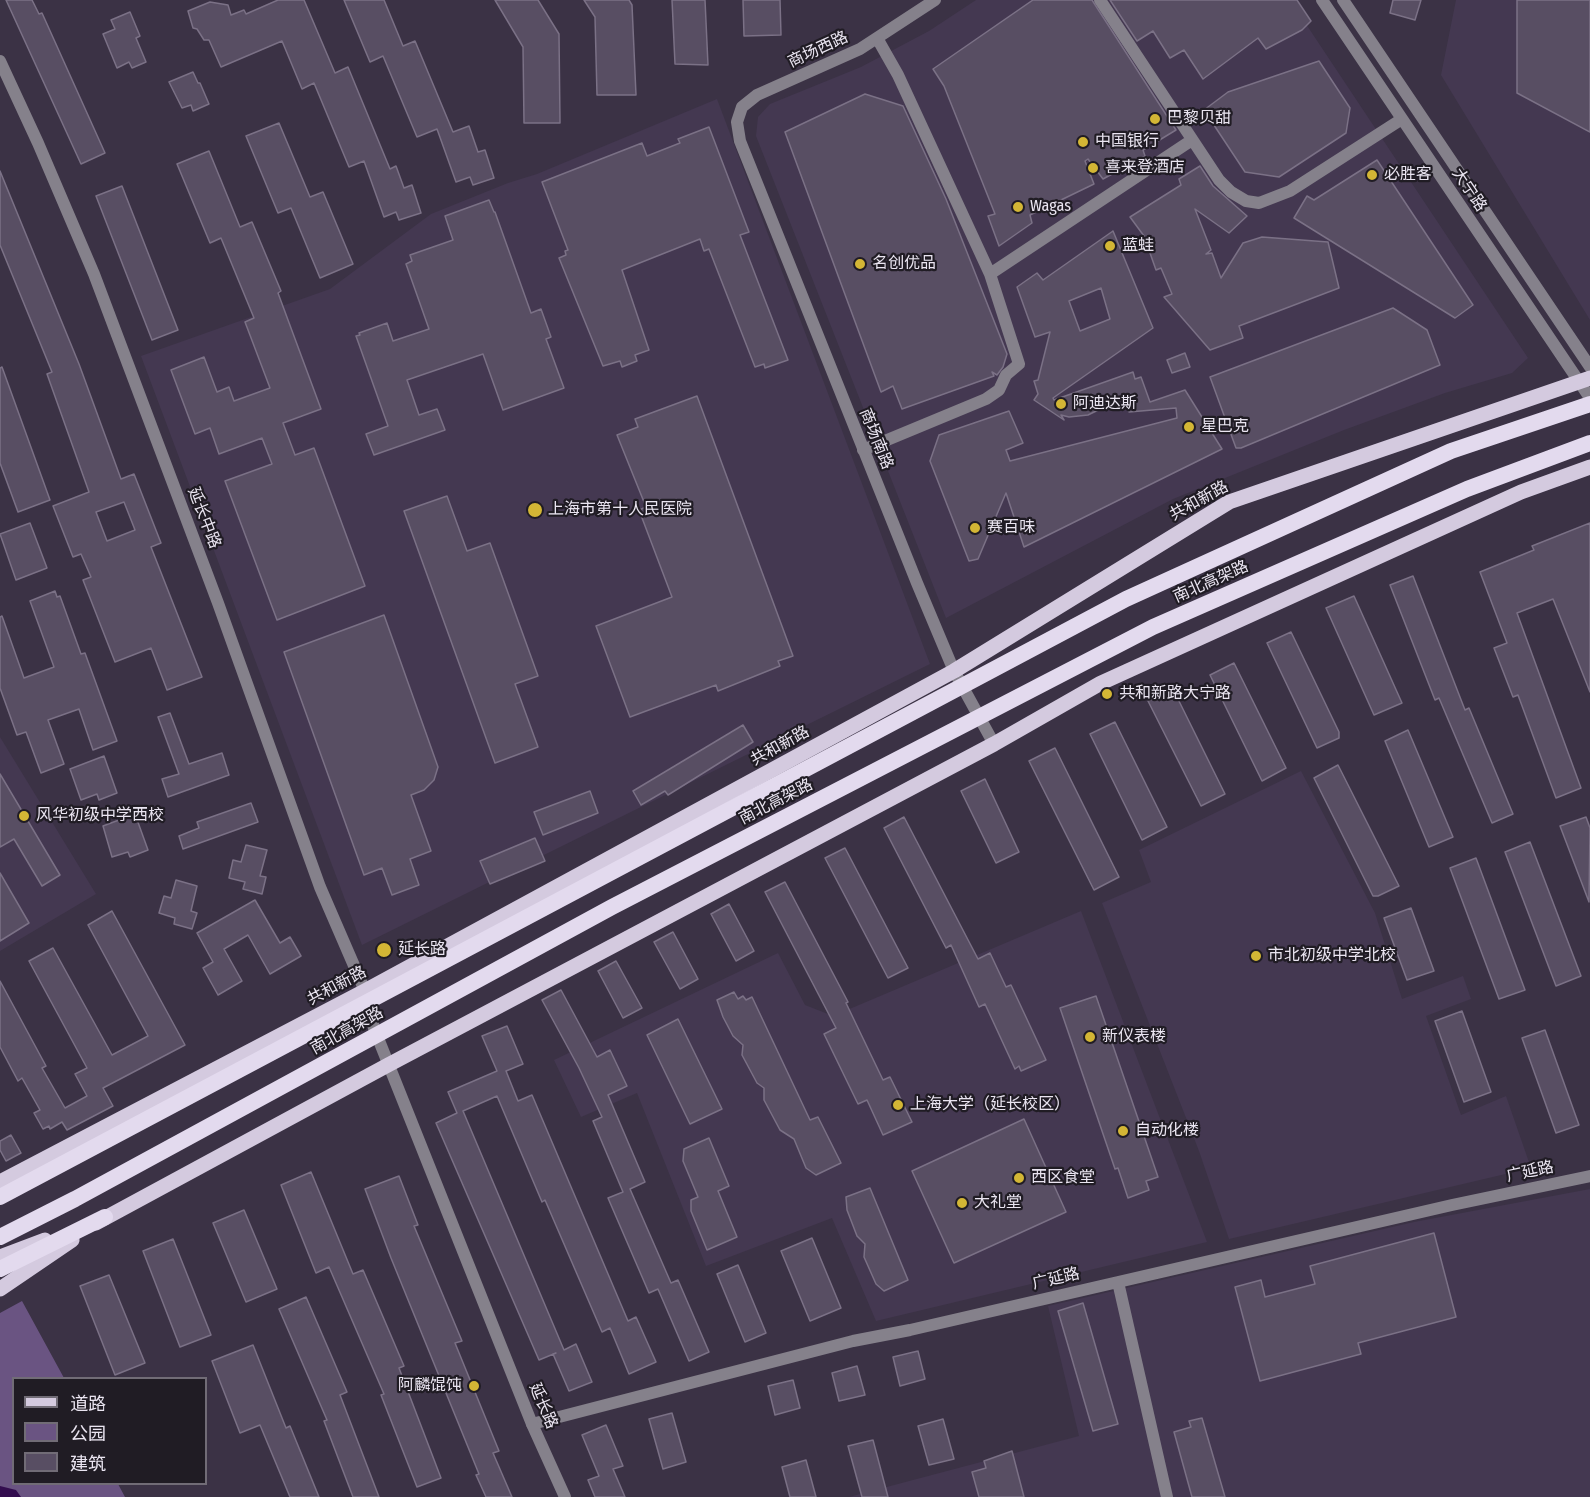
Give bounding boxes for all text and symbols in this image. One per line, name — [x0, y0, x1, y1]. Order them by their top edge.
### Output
street label: 商场西路 — [785, 28, 851, 72]
place label: 巴黎贝甜 — [1167, 109, 1231, 129]
marker: 巴黎贝甜 — [1148, 112, 1162, 126]
place label: 中国银行 — [1095, 132, 1159, 152]
marker: 中国银行 — [1076, 135, 1090, 149]
place label: 喜来登酒店 — [1105, 158, 1185, 178]
marker: 喜来登酒店 — [1086, 161, 1100, 175]
place label: 必胜客 — [1384, 165, 1432, 185]
street label: 大宁路 — [1448, 165, 1490, 215]
marker: 必胜客 — [1365, 168, 1379, 182]
place label: Wagas — [1030, 197, 1071, 217]
marker: Wagas — [1011, 200, 1025, 214]
place label: 蓝蛙 — [1122, 236, 1154, 256]
marker: 蓝蛙 — [1103, 239, 1117, 253]
place label: 名创优品 — [872, 254, 936, 274]
marker: 名创优品 — [853, 257, 867, 271]
place label: 阿迪达斯 — [1073, 394, 1137, 414]
marker: 阿迪达斯 — [1054, 397, 1068, 411]
street label: 商场南路 — [855, 406, 897, 472]
place label: 星巴克 — [1201, 417, 1249, 437]
marker: 星巴克 — [1182, 420, 1196, 434]
street label: 共和新路 — [1166, 477, 1232, 525]
street label: 延长中路 — [184, 485, 224, 551]
place label: 上海市第十人民医院 — [548, 500, 692, 520]
marker: 上海市第十人民医院 — [526, 501, 544, 519]
place label: 赛百味 — [987, 518, 1035, 538]
marker: 赛百味 — [968, 521, 982, 535]
street label: 南北高架路 — [1171, 557, 1251, 607]
place label: 共和新路大宁路 — [1119, 684, 1231, 704]
marker: 共和新路大宁路 — [1100, 687, 1114, 701]
street label: 共和新路 — [747, 722, 813, 770]
street label: 南北高架路 — [736, 775, 816, 829]
place label: 风华初级中学西校 — [36, 806, 164, 826]
marker: 风华初级中学西校 — [17, 809, 31, 823]
place label: 延长路 — [398, 940, 446, 960]
marker: 延长路 — [375, 941, 393, 959]
place label: 市北初级中学北校 — [1268, 946, 1396, 966]
marker: 市北初级中学北校 — [1249, 949, 1263, 963]
street label: 共和新路 — [304, 963, 370, 1009]
street label: 南北高架路 — [307, 1003, 387, 1059]
place label: 新仪表楼 — [1102, 1027, 1166, 1047]
marker: 新仪表楼 — [1083, 1030, 1097, 1044]
place label: 上海大学（延长校区） — [910, 1095, 1070, 1115]
marker: 上海大学（延长校区） — [891, 1098, 905, 1112]
place label: 自动化楼 — [1135, 1121, 1199, 1141]
marker: 自动化楼 — [1116, 1124, 1130, 1138]
street label: 广延路 — [1505, 1158, 1555, 1186]
place label: 西区食堂 — [1031, 1168, 1095, 1188]
marker: 西区食堂 — [1012, 1171, 1026, 1185]
place label: 大礼堂 — [974, 1193, 1022, 1213]
marker: 大礼堂 — [955, 1196, 969, 1210]
street label: 广延路 — [1030, 1264, 1082, 1294]
place label: 阿麟馄饨 — [398, 1376, 462, 1396]
legend — [12, 1377, 207, 1485]
marker: 阿麟馄饨 — [467, 1379, 481, 1393]
street label: 延长路 — [525, 1380, 561, 1432]
text: 道路 — [70, 1393, 106, 1415]
text: 公园 — [70, 1423, 106, 1445]
text: 建筑 — [70, 1453, 106, 1475]

